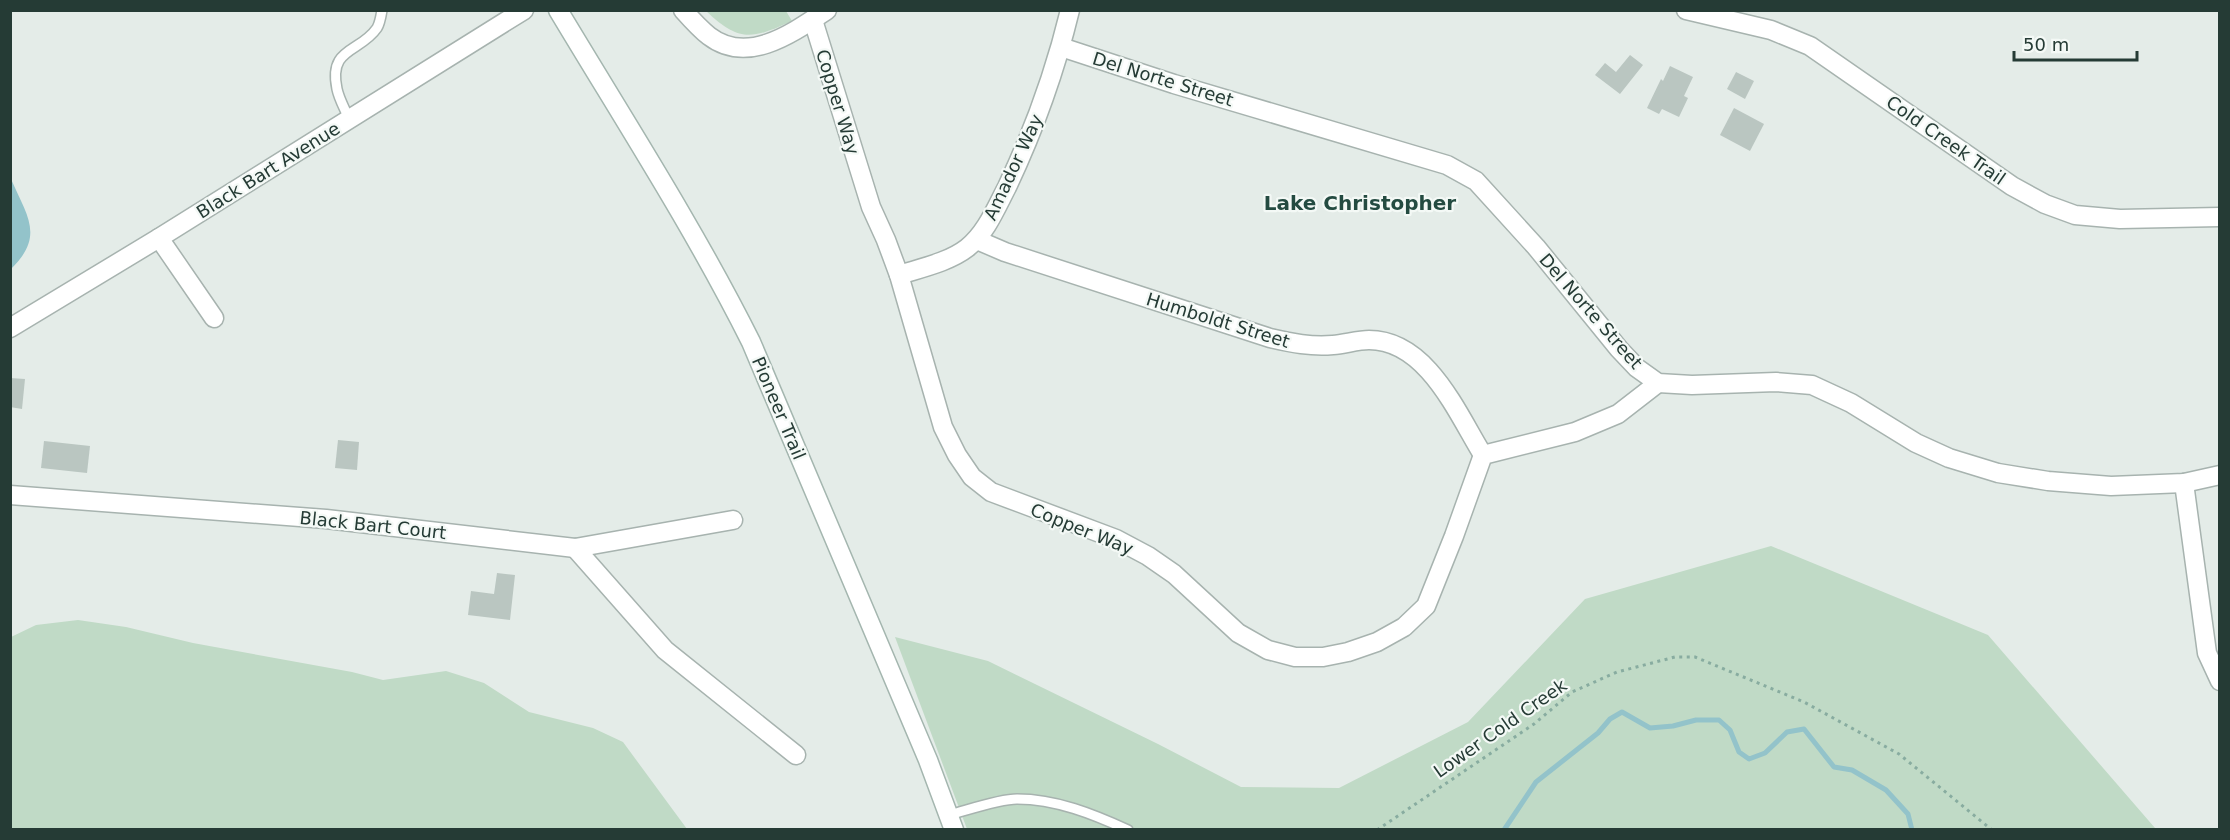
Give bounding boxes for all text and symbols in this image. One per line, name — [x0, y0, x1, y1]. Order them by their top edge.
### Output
scale bar — [2014, 24, 2137, 62]
text: 50 m — [2023, 34, 2069, 55]
street label: Copper Way — [812, 47, 864, 157]
street label: Del Norte Street — [1090, 48, 1236, 110]
street label: Cold Creek Trail — [1882, 91, 2010, 189]
street label: Amador Way — [979, 110, 1047, 223]
street label: Black Bart Avenue — [193, 117, 343, 223]
district label: Lake Christopher — [1264, 191, 1456, 215]
street label: Del Norte Street — [1535, 249, 1647, 373]
street label: Humboldt Street — [1144, 288, 1292, 352]
street label: Pioneer Trail — [748, 353, 810, 463]
street label: Copper Way — [1028, 499, 1137, 559]
street label: Black Bart Court — [299, 507, 447, 543]
street label: Lower Cold Creek — [1429, 674, 1571, 782]

